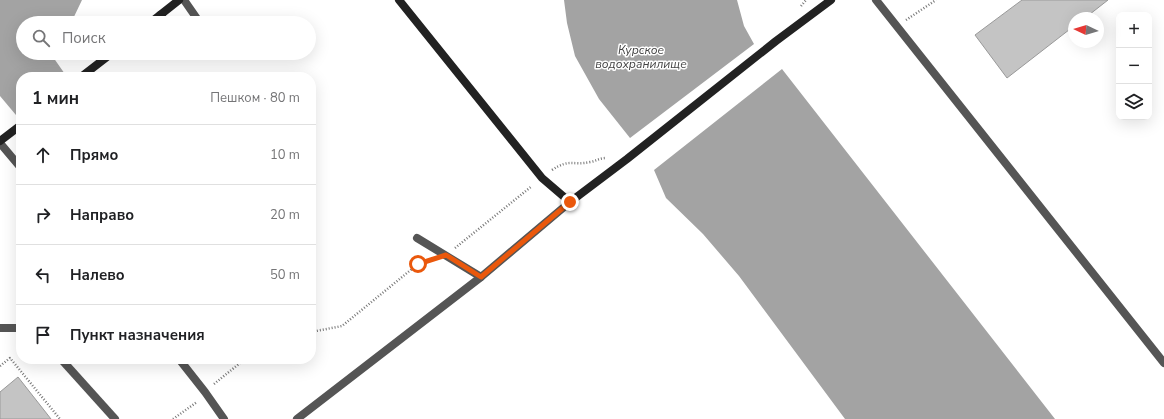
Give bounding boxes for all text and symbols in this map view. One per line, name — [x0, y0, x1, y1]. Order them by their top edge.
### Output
north arrow — [1068, 12, 1104, 48]
map controls — [1116, 12, 1152, 120]
button: + — [1116, 12, 1152, 48]
search box — [16, 16, 316, 60]
icon: search — [30, 27, 52, 49]
text: Поиск — [62, 28, 106, 48]
water label: Курское водохранилище — [595, 42, 687, 72]
button: − — [1116, 48, 1152, 84]
button: layers — [1116, 84, 1152, 120]
text: 1 мин — [32, 87, 79, 110]
text: Пешком · 80 m — [210, 89, 300, 107]
icon: ahead — [32, 144, 54, 166]
text: Прямо — [70, 145, 118, 165]
text: 10 m — [270, 146, 300, 164]
route end — [561, 193, 579, 211]
icon: right — [32, 204, 54, 226]
text: Направо — [70, 205, 134, 225]
text: 20 m — [270, 206, 300, 224]
route start — [409, 255, 427, 273]
icon: left — [32, 264, 54, 286]
text: Налево — [70, 265, 125, 285]
text: 50 m — [270, 266, 300, 284]
icon: arrive — [32, 324, 54, 346]
text: Пункт назначения — [70, 325, 205, 345]

